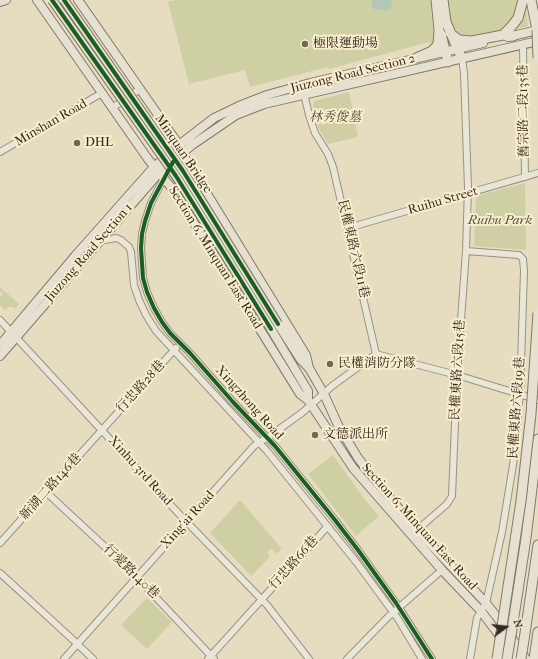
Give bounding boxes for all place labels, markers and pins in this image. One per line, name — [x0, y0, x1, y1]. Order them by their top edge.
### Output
place label: 極限運動場 — [313, 36, 378, 52]
marker: 極限運動場 — [300, 39, 310, 49]
place label: DHL — [85, 135, 113, 151]
marker: DHL — [72, 138, 82, 148]
place label: 民權消防分隊 — [338, 356, 416, 372]
marker: 民權消防分隊 — [325, 359, 335, 369]
place label: 文德派出所 — [323, 427, 388, 443]
marker: 文德派出所 — [310, 430, 320, 440]

